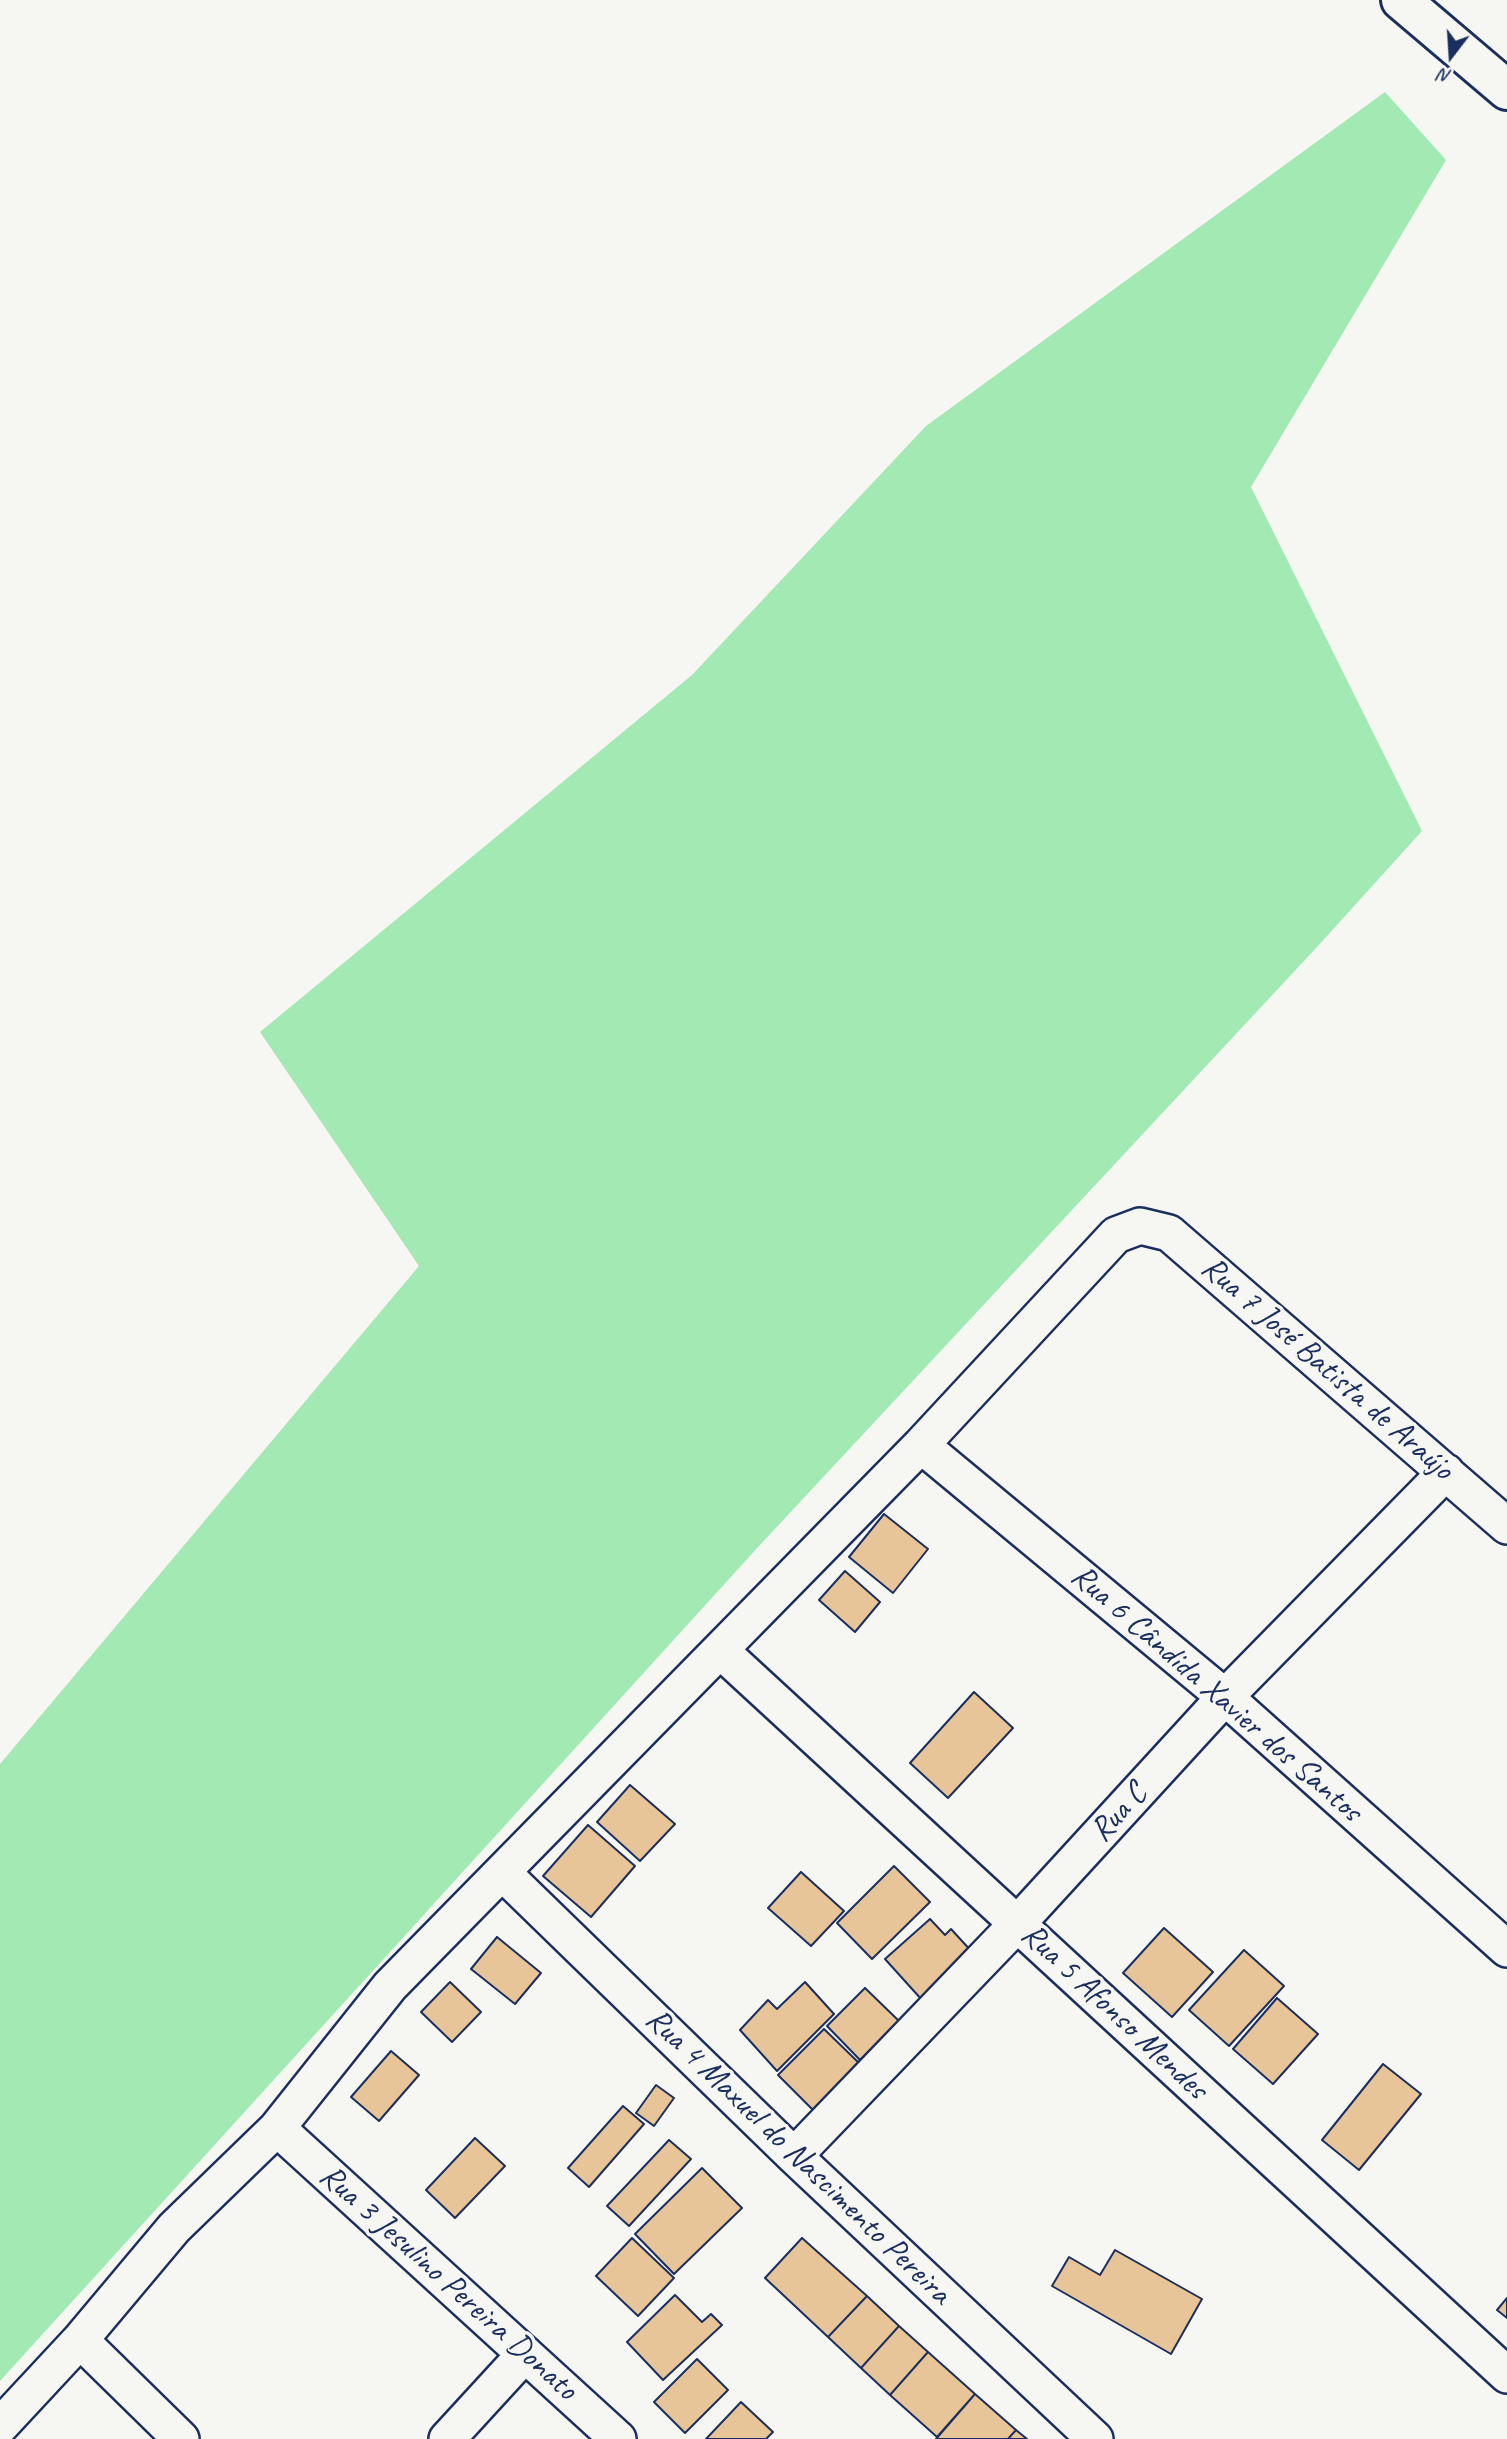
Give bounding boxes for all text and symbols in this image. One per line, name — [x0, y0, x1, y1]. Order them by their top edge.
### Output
north arrow — [1416, 21, 1486, 91]
text: N — [1436, 63, 1454, 89]
street label: Rua 7 José Batista de Araújo — [1193, 1249, 1461, 1489]
street label: Rua 6 Cândida Xavier dos Santos — [1062, 1557, 1370, 1831]
street label: Rua C — [1082, 1775, 1156, 1851]
street label: Rua 5 Afonso Mendes — [1012, 1915, 1216, 2109]
street label: Rua 4 Maxuel do Nascimento Pereira — [637, 2000, 959, 2314]
street label: Rua 3 Jesulino Pereira Donato — [311, 2157, 585, 2409]

